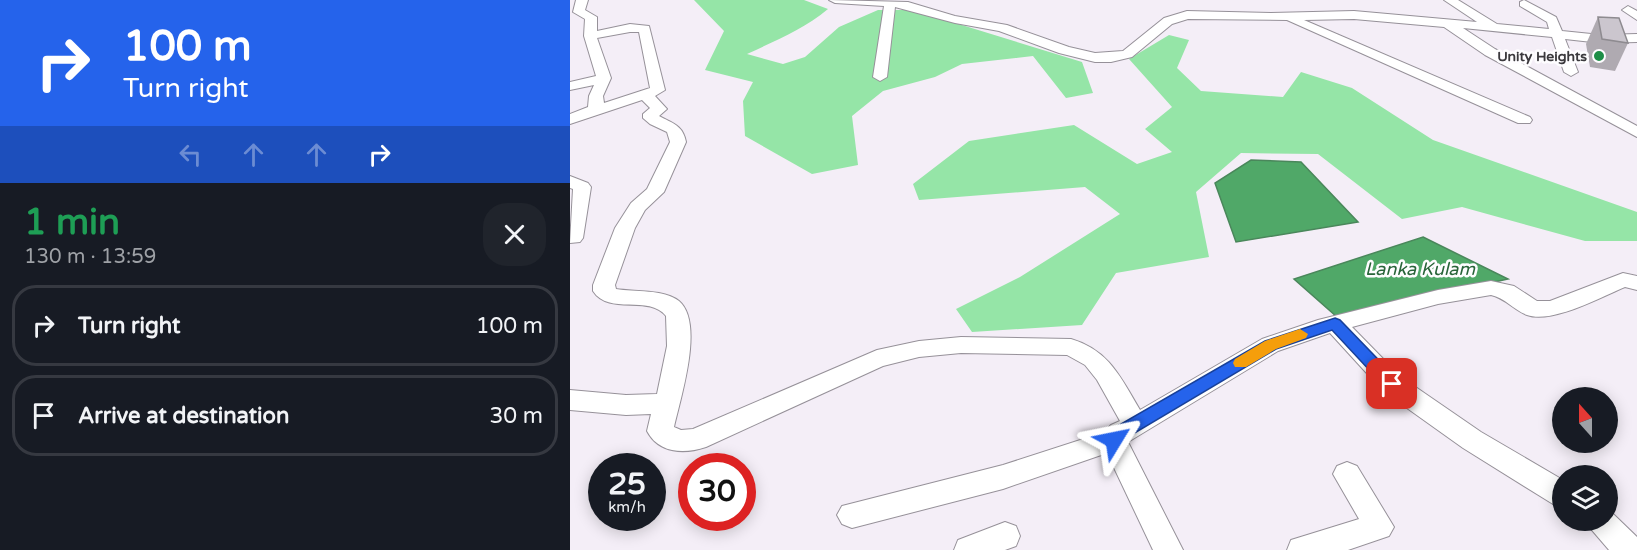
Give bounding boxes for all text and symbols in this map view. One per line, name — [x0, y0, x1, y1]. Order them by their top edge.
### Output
text: 100 m — [123, 21, 252, 72]
icon: right — [24, 24, 102, 102]
place label: Unity Heights — [1497, 48, 1587, 65]
marker: Unity Heights — [1592, 49, 1606, 63]
text: Turn right — [123, 72, 249, 105]
icon: left — [174, 138, 207, 171]
icon: ahead — [237, 138, 270, 171]
icon: ahead — [300, 138, 333, 171]
icon: right — [363, 138, 396, 171]
text: 1 min — [24, 201, 120, 244]
button: close — [483, 203, 546, 266]
text: 130 m · 13:59 — [24, 245, 156, 269]
water label: Lanka Kulam — [1365, 258, 1475, 280]
icon: right — [27, 309, 60, 342]
text: Turn right — [78, 313, 180, 339]
text: 100 m — [476, 313, 543, 339]
pin — [1366, 358, 1417, 409]
icon: arrive — [1375, 367, 1408, 400]
north arrow — [1552, 387, 1618, 453]
map controls — [1552, 387, 1618, 531]
icon: arrive — [27, 399, 60, 432]
text: Arrive at destination — [78, 403, 289, 429]
text: 30 m — [489, 403, 543, 429]
position arrow — [1082, 408, 1146, 472]
speed limit sign: 30 — [678, 453, 756, 531]
button: layers — [1552, 465, 1618, 531]
text: 25 — [608, 466, 646, 503]
text: km/h — [608, 498, 646, 516]

